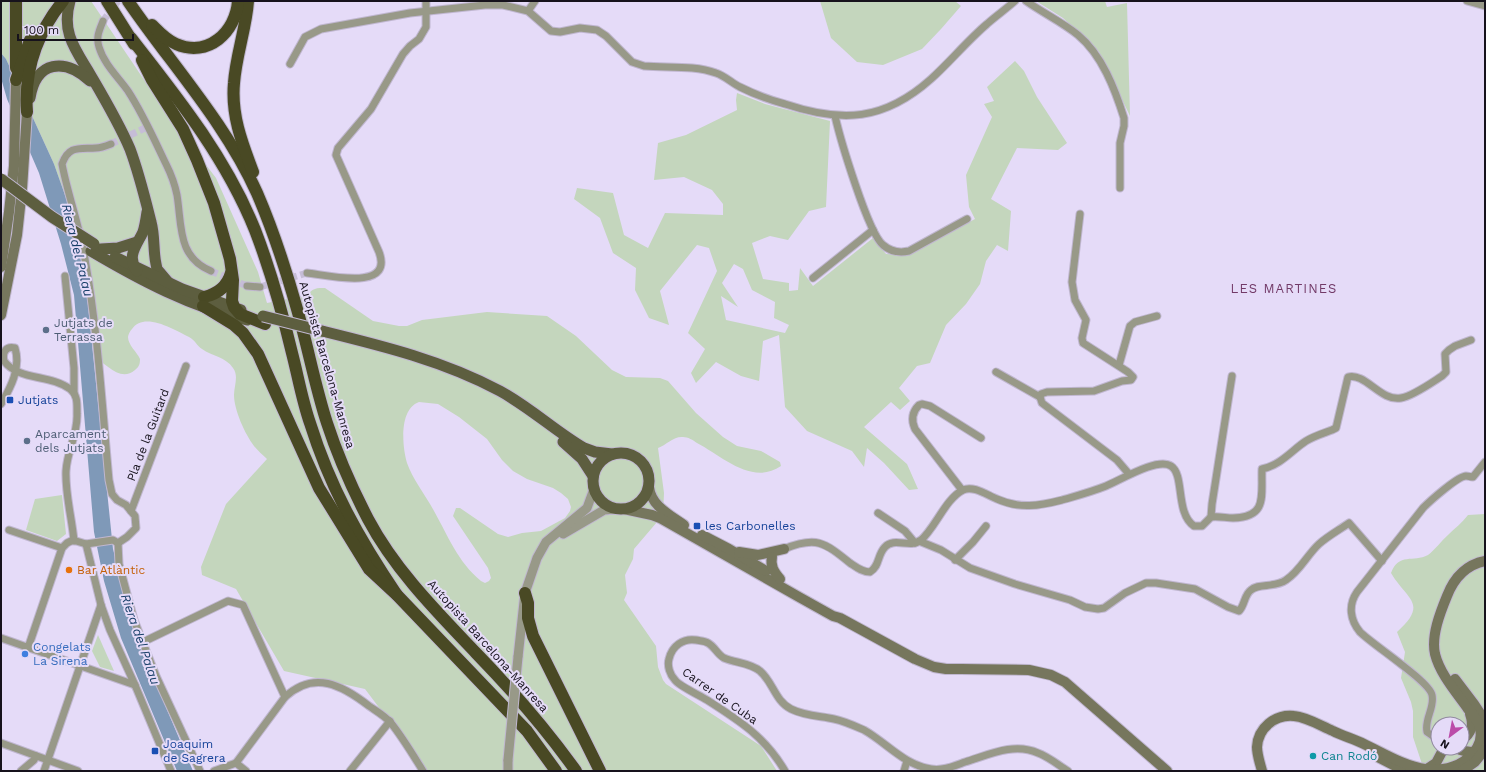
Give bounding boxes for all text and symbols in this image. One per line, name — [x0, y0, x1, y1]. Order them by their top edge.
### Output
scale bar — [18, 16, 133, 42]
text: 100 m — [24, 23, 59, 37]
water label: Riera del Palau — [59, 202, 96, 298]
street label: Autopista Barcelona-Manresa — [296, 280, 358, 450]
district label: LES MARTINES — [1231, 281, 1337, 296]
place label: Jutjats de Terrassa — [54, 316, 113, 344]
marker: Jutjats de Terrassa — [41, 325, 51, 335]
street label: Pla de la Guitard — [124, 387, 172, 483]
place label: Jutjats — [18, 393, 58, 407]
marker: Jutjats — [5, 395, 15, 405]
place label: Aparcament dels Jutjats — [35, 427, 106, 455]
marker: Aparcament dels Jutjats — [22, 436, 32, 446]
place label: les Carbonelles — [705, 519, 796, 533]
marker: les Carbonelles — [692, 521, 702, 531]
place label: Bar Atlàntic — [77, 563, 145, 577]
marker: Bar Atlàntic — [64, 565, 74, 575]
street label: Autopista Barcelona-Manresa — [425, 577, 551, 715]
water label: Riera del Palau — [118, 592, 163, 687]
place label: Congelats La Sirena — [33, 640, 91, 668]
marker: Congelats La Sirena — [20, 649, 30, 659]
street label: Carrer de Cuba — [680, 665, 761, 727]
north arrow — [1430, 716, 1470, 756]
text: N — [1438, 736, 1452, 752]
place label: Joaquim de Sagrera — [163, 737, 226, 765]
marker: Joaquim de Sagrera — [150, 746, 160, 756]
place label: Can Rodó — [1321, 749, 1377, 763]
marker: Can Rodó — [1308, 751, 1318, 761]

